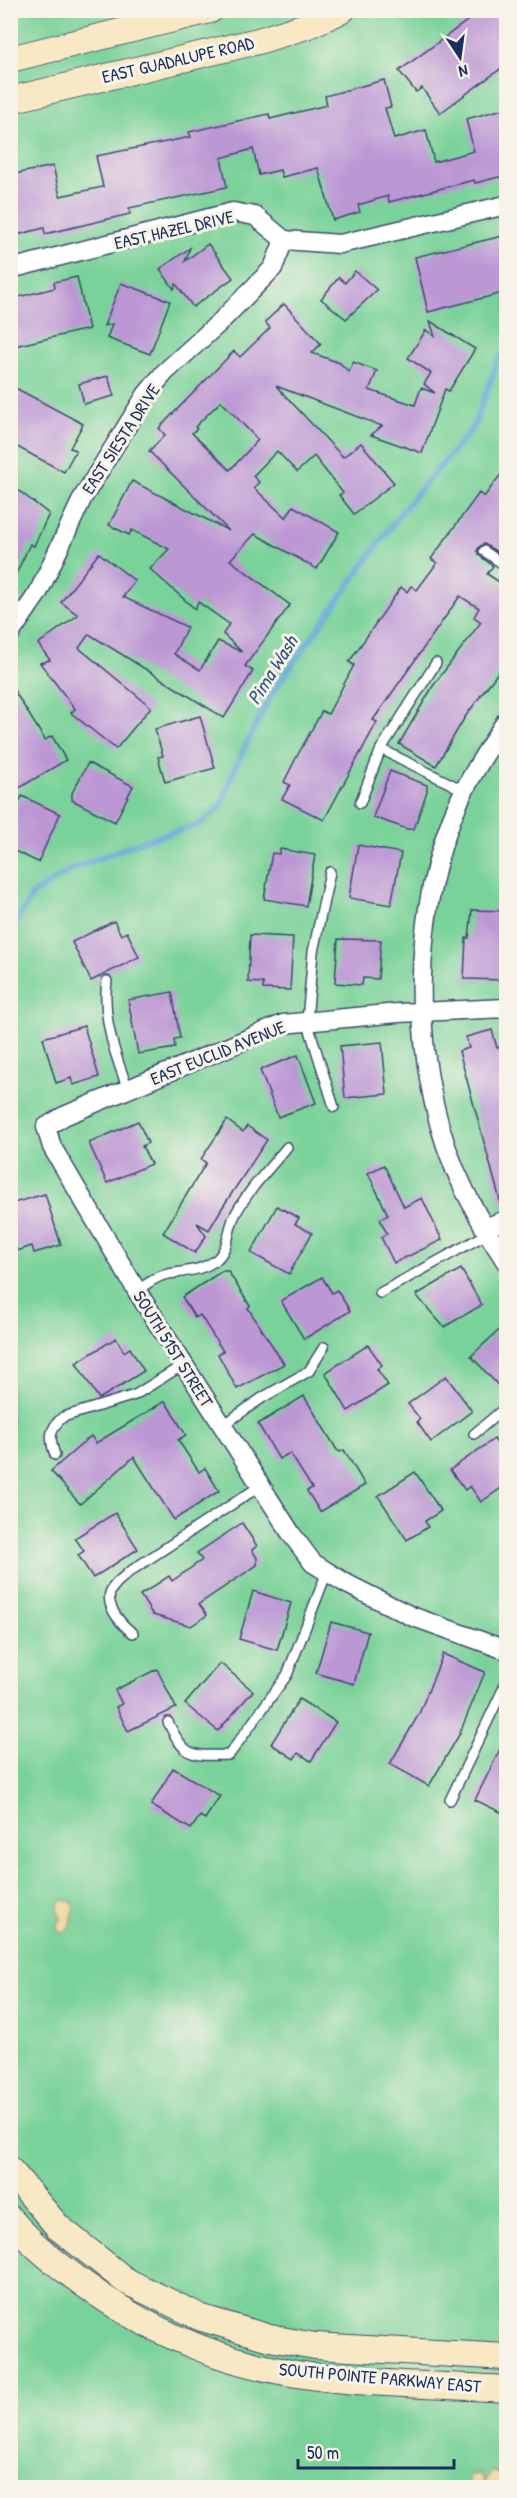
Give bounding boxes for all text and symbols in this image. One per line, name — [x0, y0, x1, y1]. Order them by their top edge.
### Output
north arrow — [430, 27, 490, 87]
street label: EAST GUADALUPE ROAD — [100, 30, 257, 89]
text: N — [456, 60, 470, 83]
street label: EAST HAZEL DRIVE — [112, 204, 236, 255]
street label: EAST SIESTA DRIVE — [76, 379, 166, 499]
water label: Pima Wash — [240, 629, 304, 709]
street label: EAST EUCLID AVENUE — [147, 1014, 289, 1091]
street label: SOUTH 51ST STREET — [127, 1286, 220, 1412]
street label: SOUTH POINTE PARKWAY EAST — [278, 2356, 483, 2399]
scale bar — [298, 2432, 454, 2470]
text: 50 m — [307, 2440, 339, 2465]

